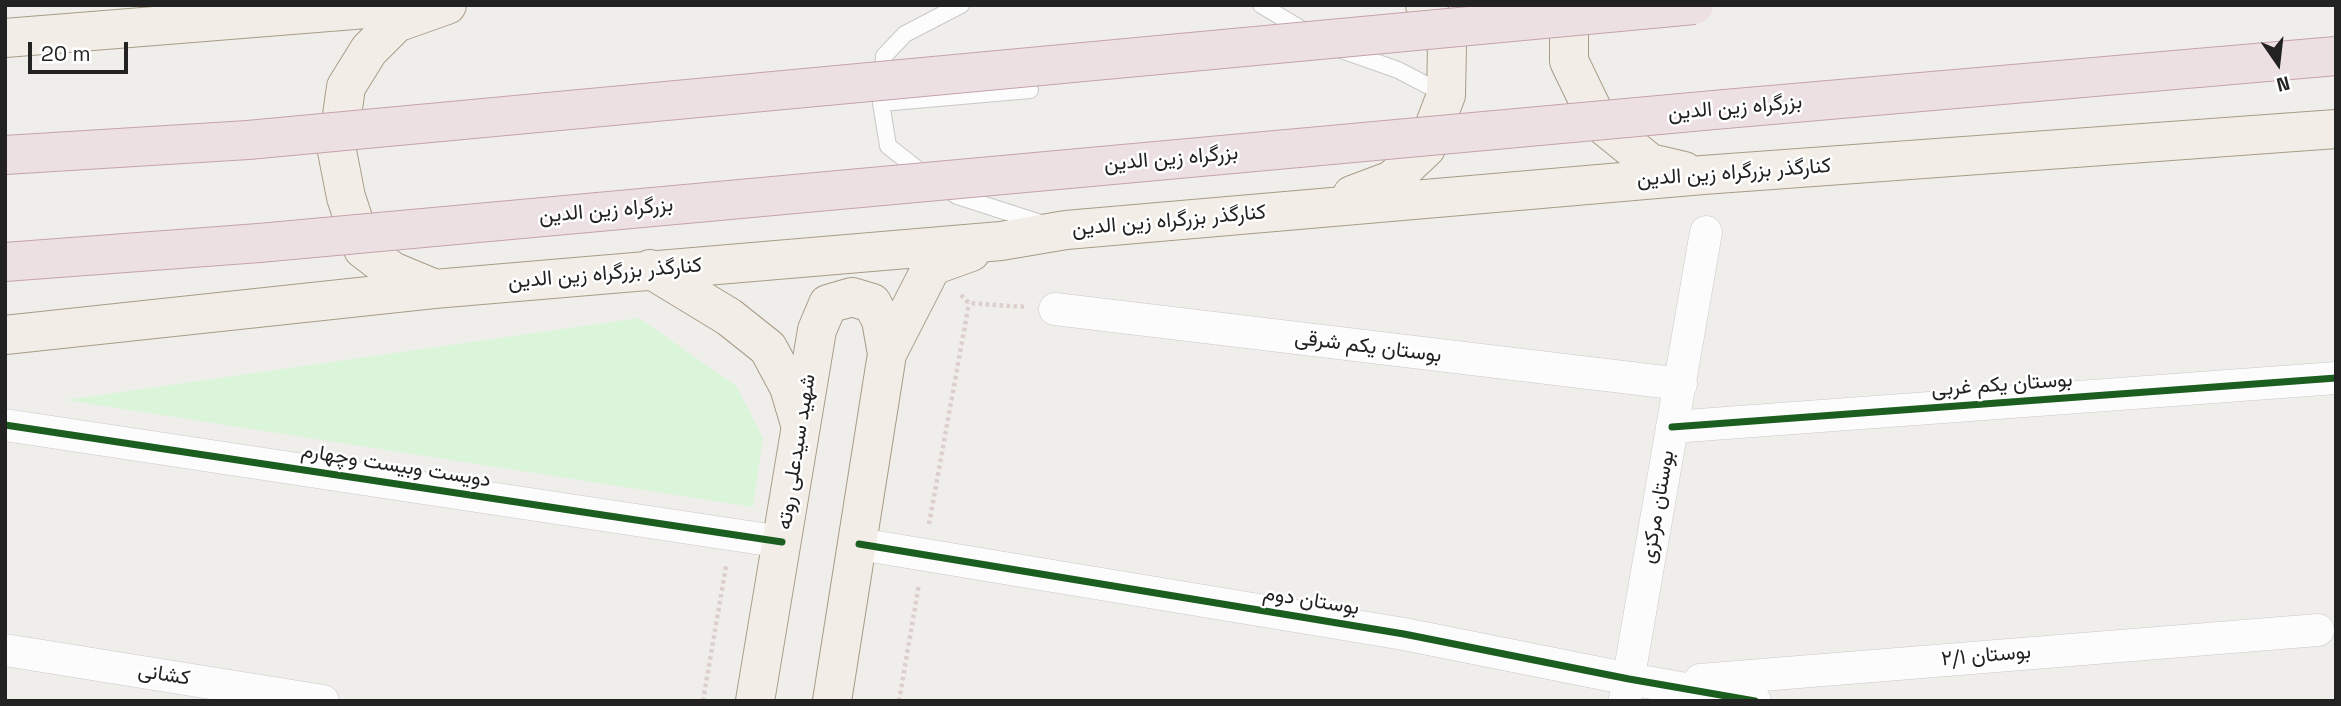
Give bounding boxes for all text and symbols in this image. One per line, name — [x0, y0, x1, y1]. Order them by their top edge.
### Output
scale bar — [32, 28, 131, 72]
north arrow — [2243, 28, 2313, 98]
text: 20 m — [41, 40, 91, 67]
text: N — [2274, 70, 2292, 98]
street label: بزرگراه زین الدین — [1667, 90, 1803, 126]
street label: بزرگراه زین الدین — [1103, 141, 1239, 177]
street label: کنارگذر بزرگراه زین الدین — [1636, 154, 1832, 192]
street label: بزرگراه زین الدین — [538, 193, 674, 229]
street label: کنارگذر بزرگراه زین الدین — [1071, 200, 1267, 242]
street label: کنارگذر بزرگراه زین الدین — [507, 253, 703, 295]
street label: بوستان یکم شرقی — [1293, 325, 1443, 369]
street label: بوستان یکم غربی — [1931, 367, 2073, 403]
street label: شهید سیدعلی روته — [772, 372, 822, 532]
street label: دویست وبیست وچهارم — [299, 439, 493, 493]
street label: بوستان مرکزی — [1636, 448, 1680, 566]
street label: بوستان دوم — [1261, 581, 1361, 621]
street label: بوستان ۲/۱ — [1940, 640, 2032, 672]
street label: کشانی — [136, 658, 192, 692]

